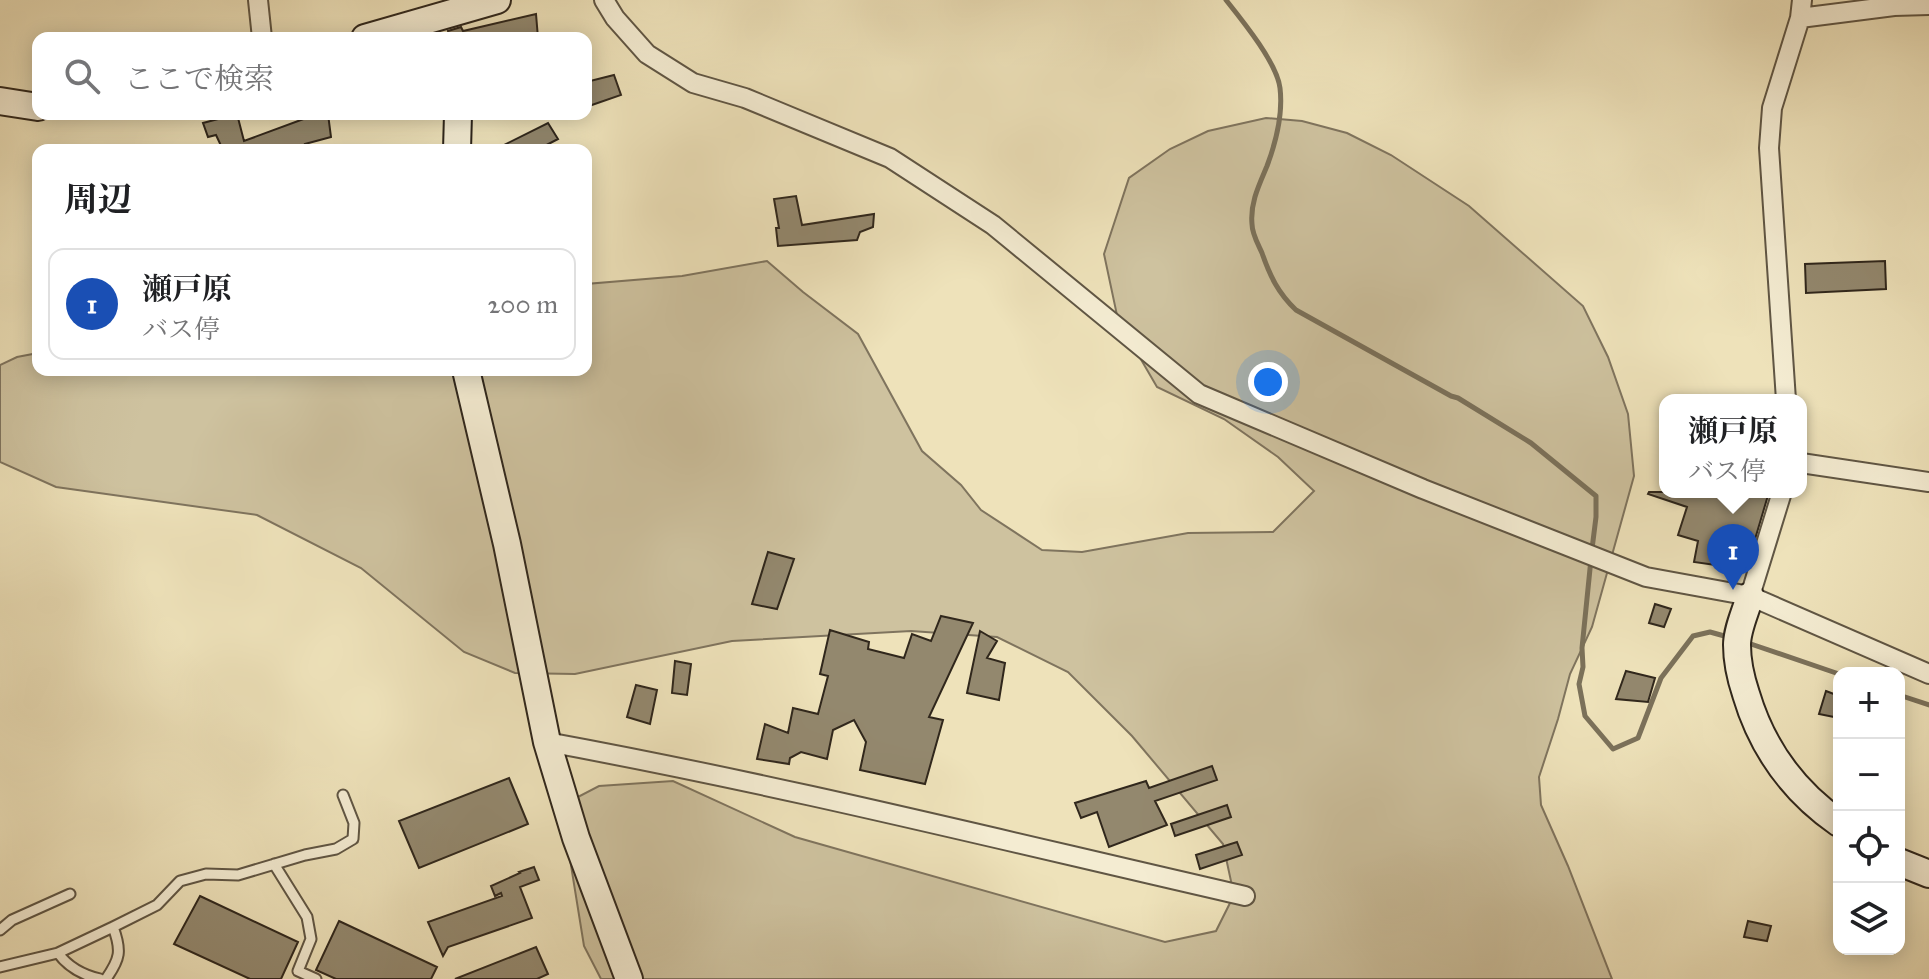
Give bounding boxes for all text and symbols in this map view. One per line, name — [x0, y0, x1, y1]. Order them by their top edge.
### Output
search box — [32, 32, 592, 120]
icon: search — [60, 54, 104, 98]
text: ここで検索 — [124, 61, 274, 97]
text: 周辺 — [64, 179, 132, 220]
text: 瀬戸原 — [142, 271, 232, 307]
text: 1 — [87, 288, 97, 320]
text: 200 m — [487, 288, 558, 320]
text: バス停 — [142, 313, 220, 345]
your location — [1248, 362, 1288, 402]
popup — [1659, 394, 1807, 498]
text: 瀬戸原 — [1688, 413, 1778, 449]
text: バス停 — [1688, 455, 1766, 487]
pin: 1 — [1707, 524, 1759, 590]
map controls — [1833, 667, 1905, 955]
button: + — [1833, 667, 1905, 739]
button: − — [1833, 739, 1905, 811]
button: locate — [1833, 811, 1905, 883]
button: layers — [1833, 883, 1905, 955]

